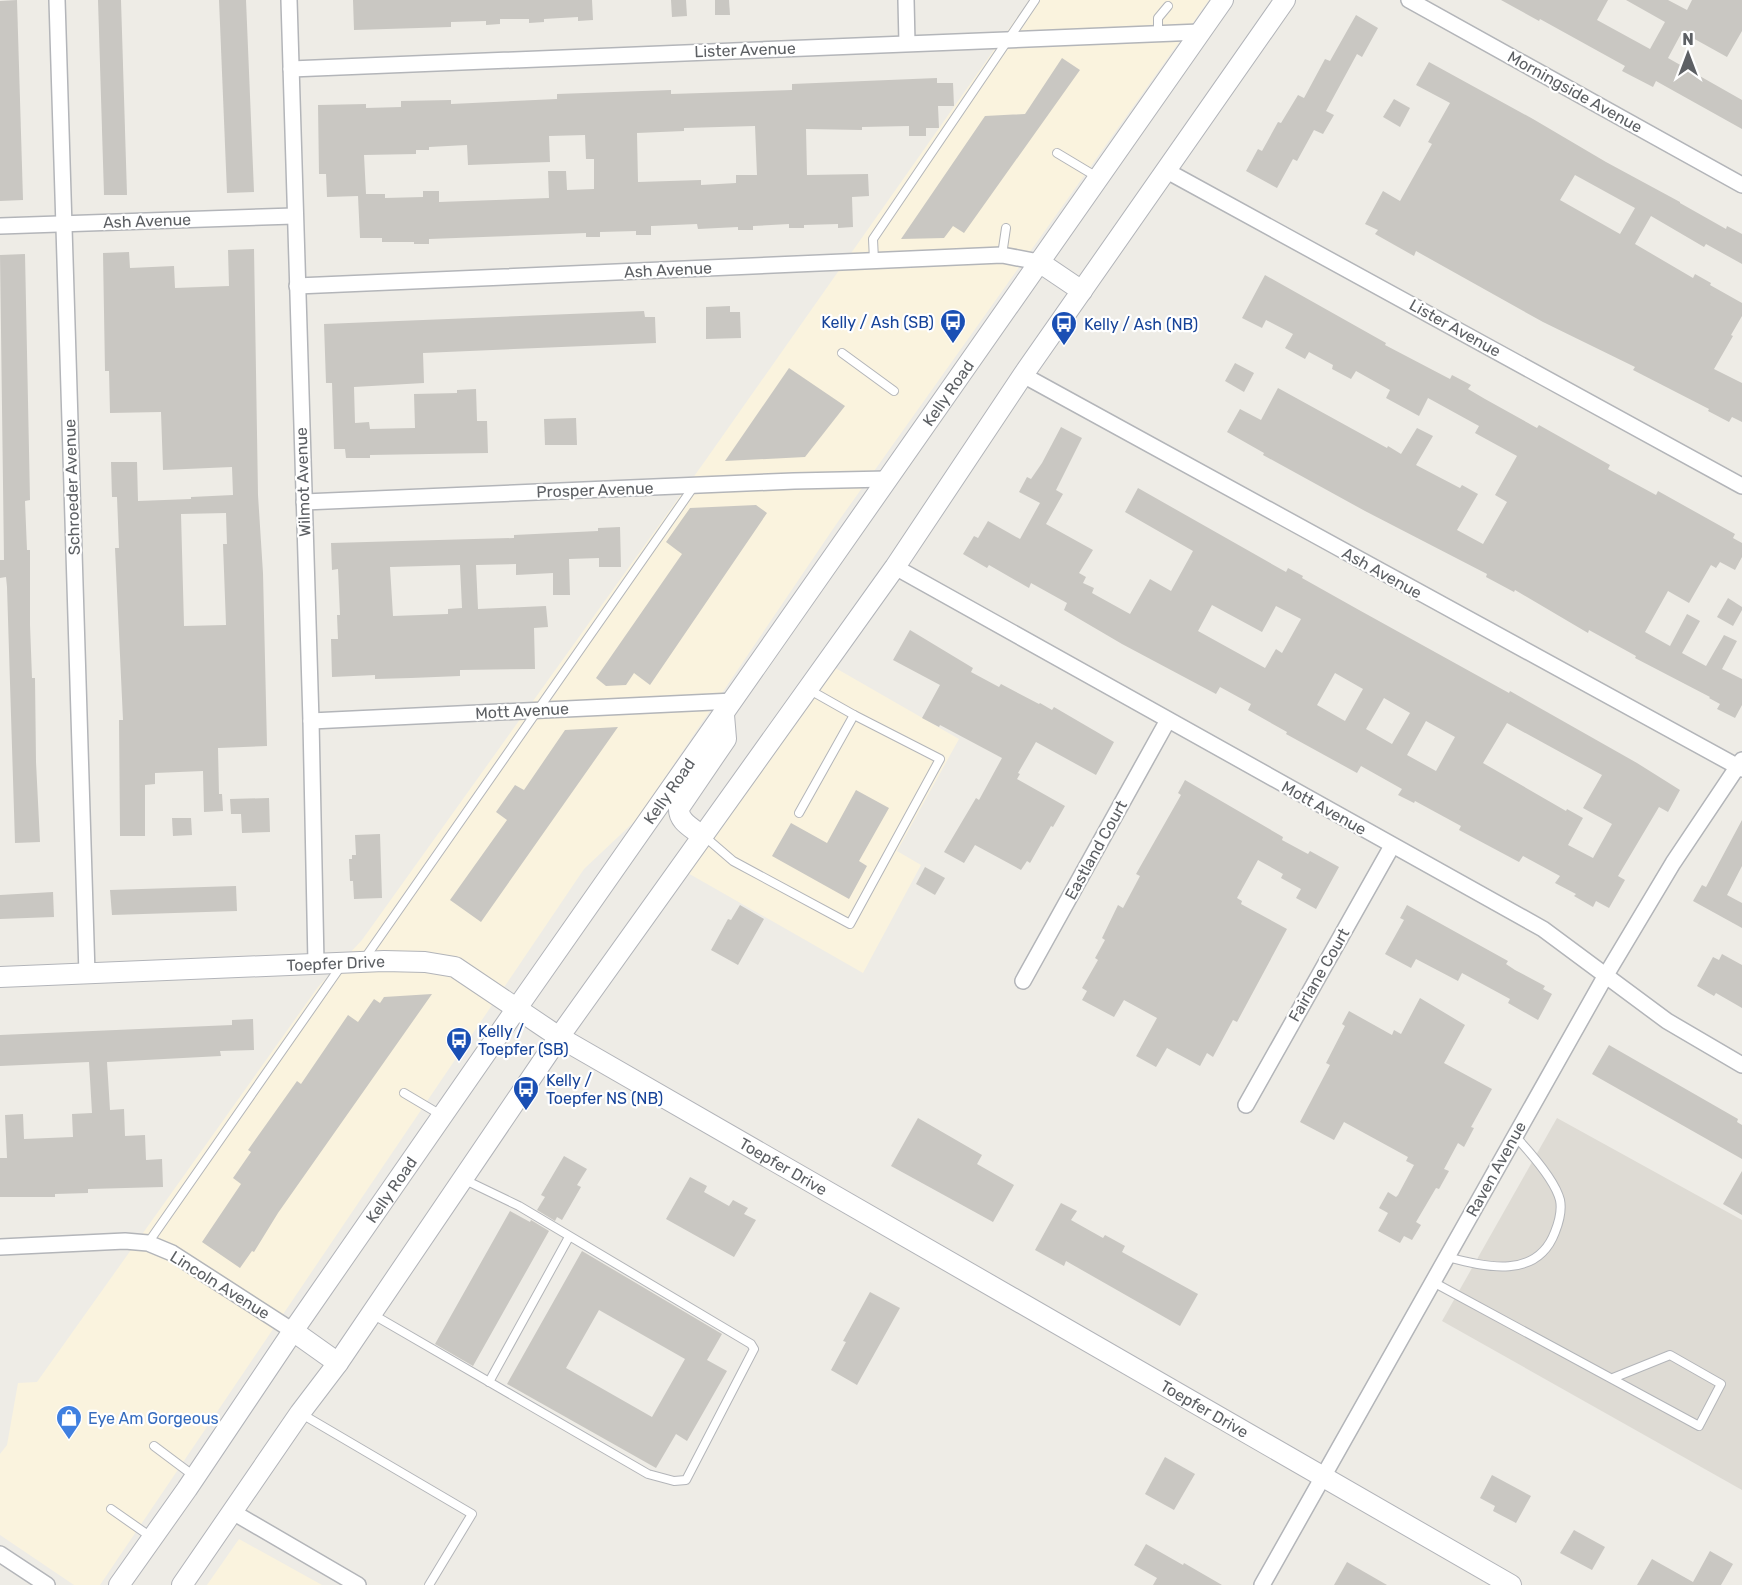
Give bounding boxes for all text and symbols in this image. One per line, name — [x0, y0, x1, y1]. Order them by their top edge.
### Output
north arrow — [1658, 24, 1718, 84]
text: N — [1682, 30, 1694, 49]
street label: Lister Avenue — [694, 39, 796, 61]
street label: Morningside Avenue — [1504, 47, 1646, 137]
street label: Ash Avenue — [103, 210, 191, 232]
street label: Ash Avenue — [623, 258, 713, 282]
street label: Lister Avenue — [1406, 295, 1504, 361]
bus stop icon: Kelly / Ash (SB) — [938, 307, 968, 345]
bus stop icon: Kelly / Ash (NB) — [1049, 309, 1079, 347]
place label: Kelly / Ash (SB) — [821, 313, 934, 332]
place label: Kelly / Ash (NB) — [1084, 315, 1198, 334]
street label: Kelly Road — [918, 356, 977, 430]
street label: Schroeder Avenue — [60, 419, 84, 555]
street label: Wilmot Avenue — [292, 427, 314, 537]
street label: Prosper Avenue — [536, 478, 654, 502]
street label: Ash Avenue — [1339, 543, 1425, 603]
street label: Mott Avenue — [475, 699, 569, 723]
street label: Kelly Road — [639, 754, 699, 828]
street label: Mott Avenue — [1278, 777, 1370, 839]
street label: Eastland Court — [1061, 797, 1131, 903]
street label: Fairlane Court — [1285, 925, 1353, 1025]
street label: Toepfer Drive — [286, 951, 385, 975]
place label: Kelly / Toepfer (SB) — [478, 1022, 569, 1059]
bus stop icon: Kelly / Toepfer (SB) — [444, 1025, 474, 1063]
place label: Kelly / Toepfer NS (NB) — [546, 1071, 663, 1108]
bus stop icon: Kelly / Toepfer NS (NB) — [511, 1074, 541, 1112]
street label: Raven Avenue — [1462, 1118, 1530, 1220]
street label: Toepfer Drive — [736, 1133, 831, 1199]
street label: Kelly Road — [362, 1153, 421, 1226]
street label: Lincoln Avenue — [167, 1247, 273, 1323]
street label: Toepfer Drive — [1157, 1376, 1252, 1441]
shop icon: Eye Am Gorgeous — [54, 1403, 84, 1441]
place label: Eye Am Gorgeous — [88, 1409, 219, 1428]

